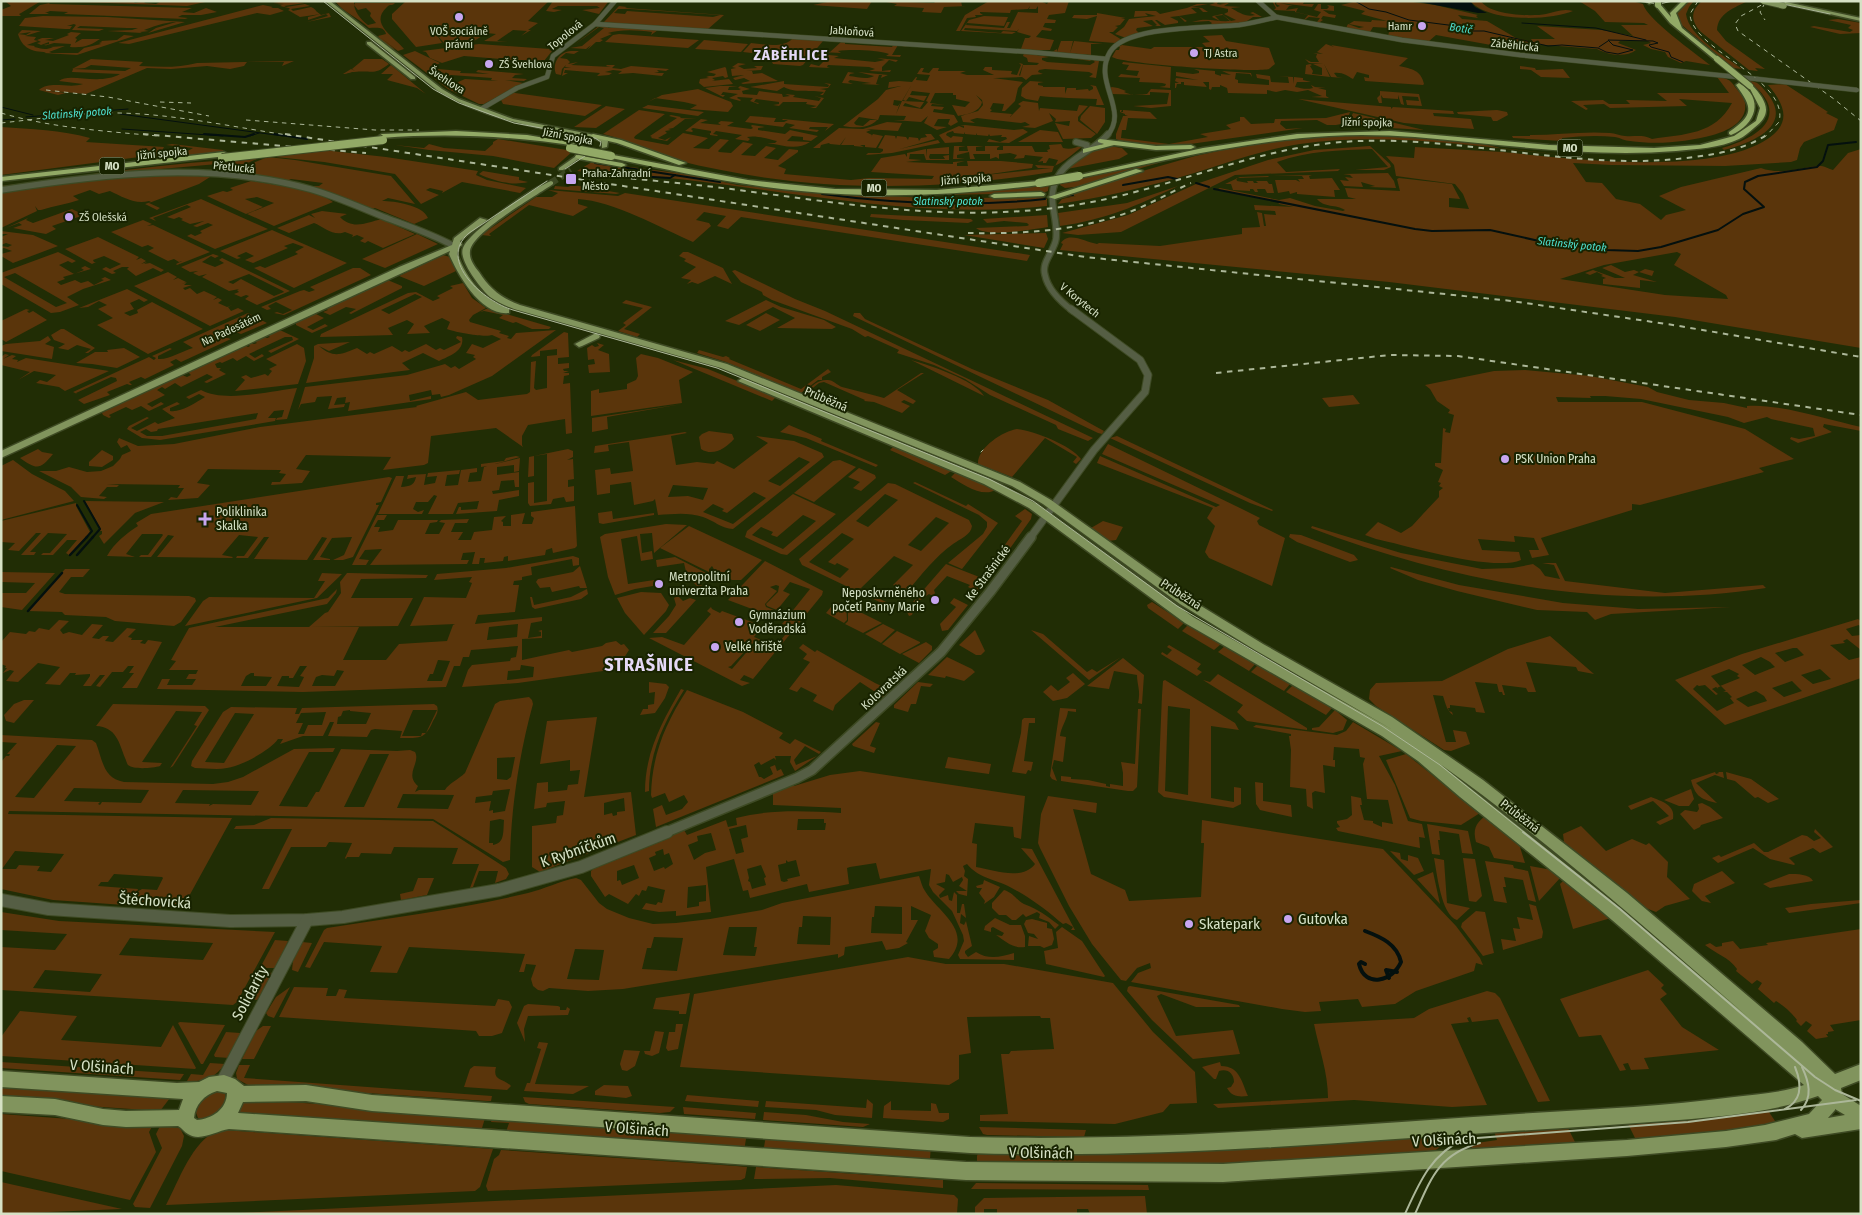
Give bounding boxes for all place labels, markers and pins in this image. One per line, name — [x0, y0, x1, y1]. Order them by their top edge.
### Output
marker: VOŠ sociálně právní — [453, 11, 465, 23]
place label: Hamr — [1388, 20, 1412, 33]
marker: Hamr — [1416, 20, 1428, 32]
place label: VOŠ sociálně právní — [430, 24, 488, 51]
marker: TJ Astra — [1188, 47, 1200, 59]
place label: TJ Astra — [1204, 47, 1238, 60]
place label: ZŠ Švehlova — [499, 57, 552, 71]
marker: ZŠ Švehlova — [483, 58, 495, 70]
place label: Praha-Zahradní Město — [582, 167, 651, 193]
marker: Praha-Zahradní Město — [564, 172, 578, 186]
place label: ZŠ Olešská — [79, 210, 127, 224]
marker: ZŠ Olešská — [63, 211, 75, 223]
place label: PSK Union Praha — [1515, 452, 1596, 466]
marker: PSK Union Praha — [1499, 453, 1511, 465]
place label: Poliklinika Skalka — [216, 505, 267, 533]
marker: Poliklinika Skalka — [198, 512, 212, 526]
place label: Metropolitní univerzita Praha — [669, 570, 748, 598]
marker: Metropolitní univerzita Praha — [653, 578, 665, 590]
place label: Neposkvrněného početí Panny Marie — [832, 586, 925, 614]
marker: Neposkvrněného početí Panny Marie — [929, 594, 941, 606]
place label: Gymnázium Voděradská — [749, 608, 806, 636]
marker: Gymnázium Voděradská — [733, 616, 745, 628]
place label: Velké hřiště — [725, 640, 783, 654]
marker: Velké hřiště — [709, 641, 721, 653]
place label: Gutovka — [1298, 910, 1348, 928]
marker: Gutovka — [1282, 913, 1294, 925]
place label: Skatepark — [1199, 915, 1260, 933]
marker: Skatepark — [1183, 918, 1195, 930]

